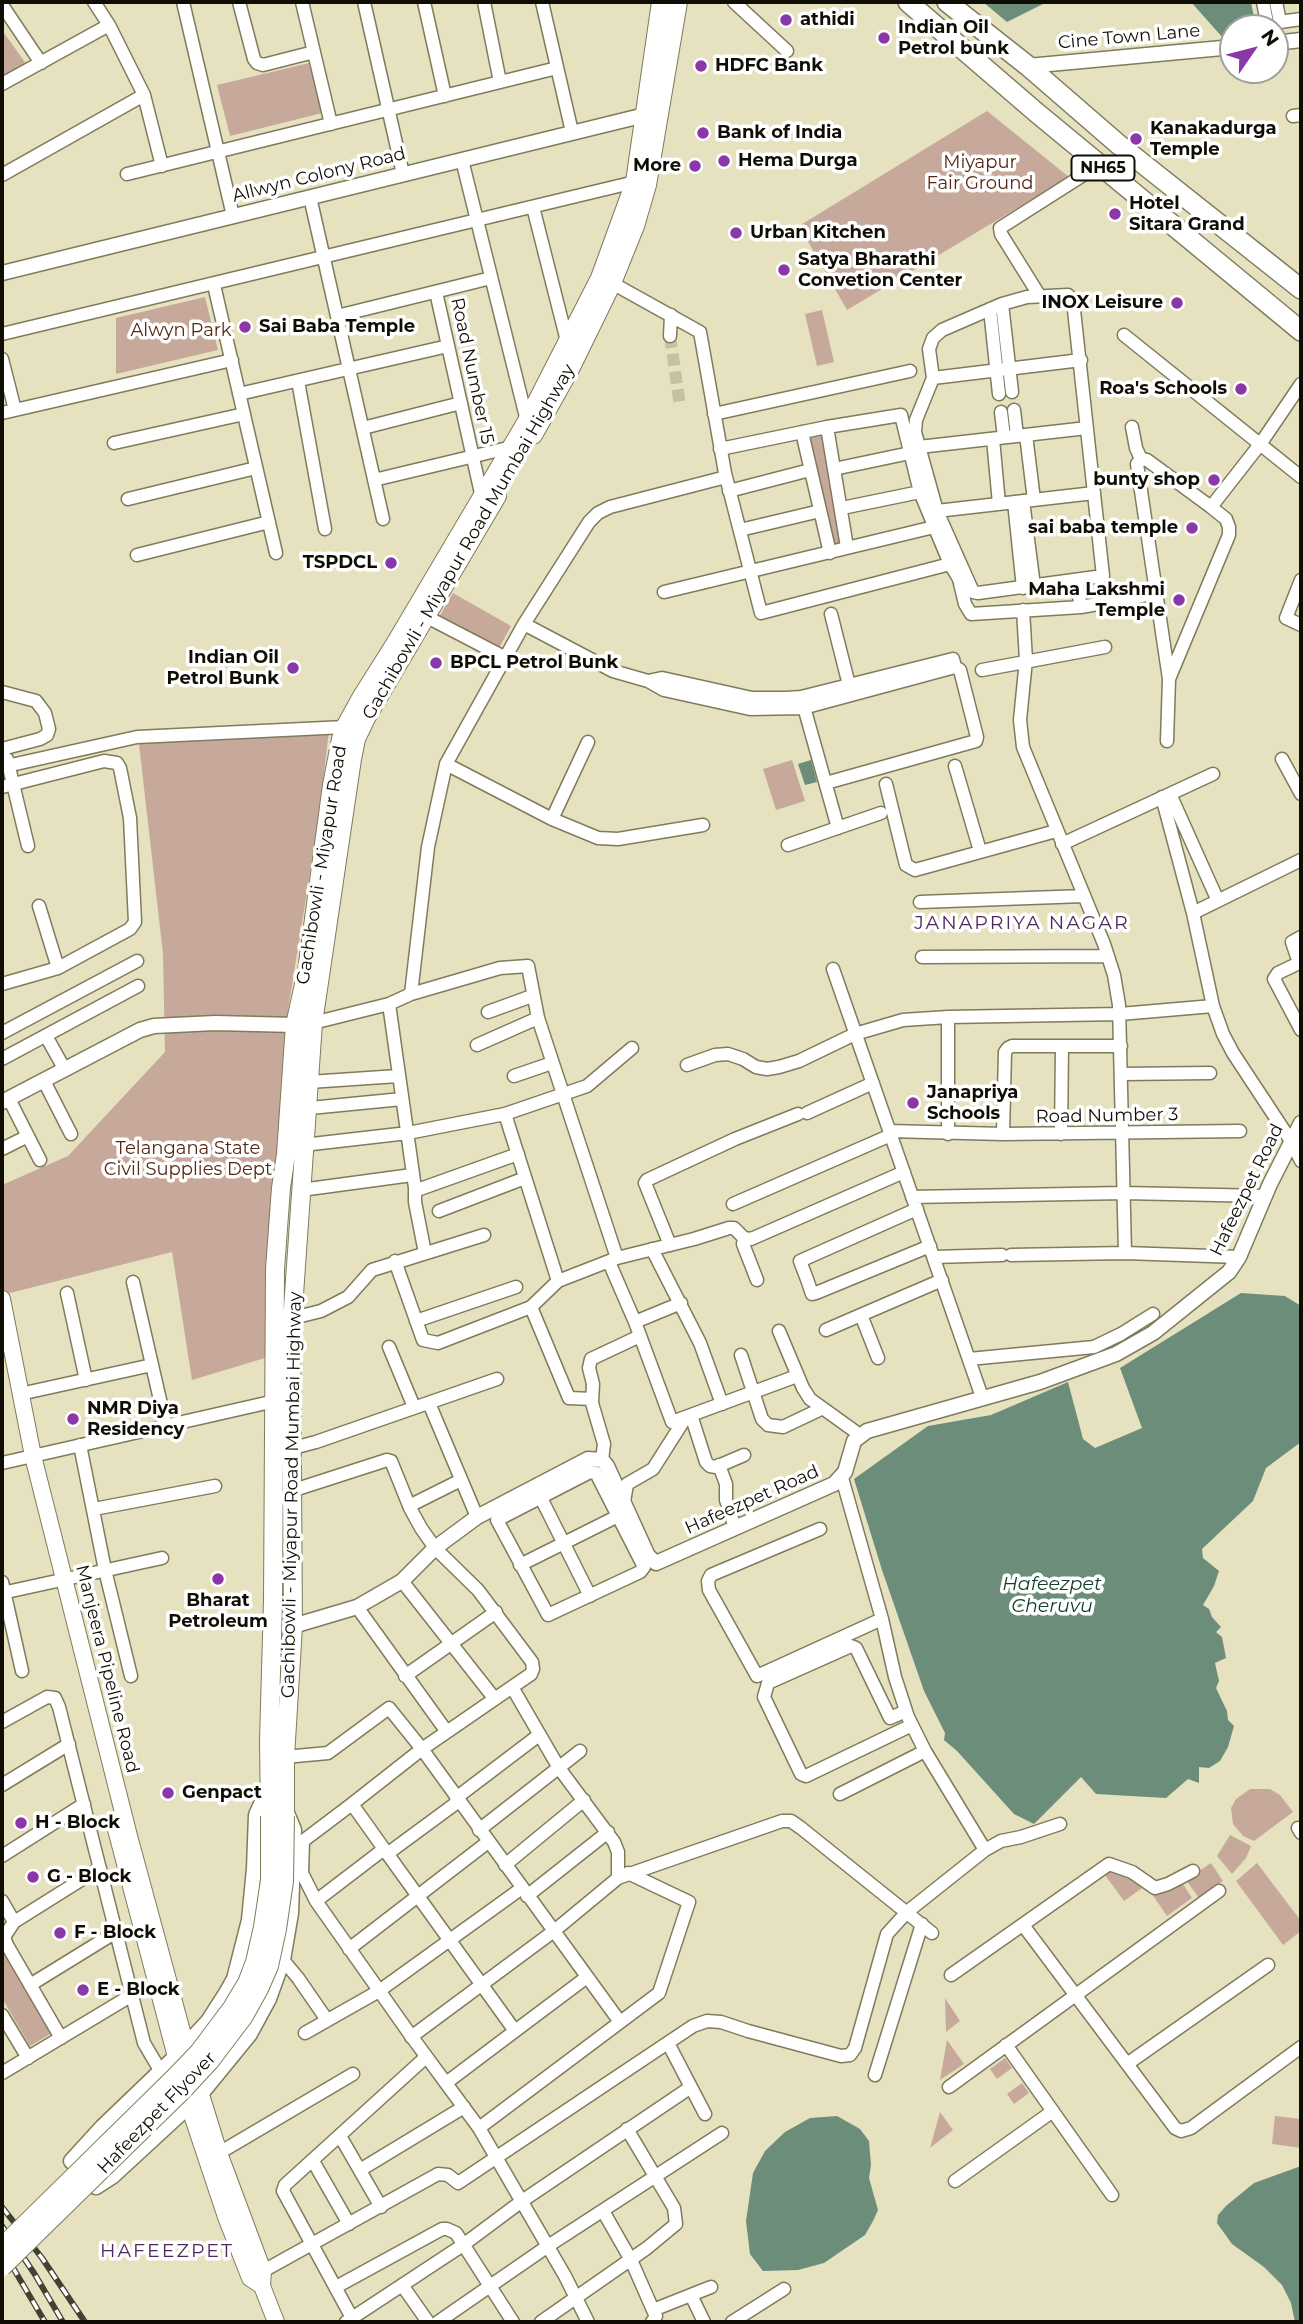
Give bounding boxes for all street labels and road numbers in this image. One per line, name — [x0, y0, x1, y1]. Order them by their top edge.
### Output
street label: Cine Town Lane — [1057, 20, 1201, 54]
street label: Allwyn Colony Road — [230, 143, 408, 207]
road number: NH65 — [1072, 156, 1134, 180]
street label: Road Number 15 — [446, 296, 498, 446]
street label: Gachibowli - Miyapur Road Mumbai Highway — [358, 361, 580, 723]
street label: Gachibowli - Miyapur Road — [292, 744, 352, 986]
street label: Road Number 3 — [1035, 1104, 1179, 1128]
street label: Hafeezpet Road — [1206, 1120, 1288, 1260]
street label: Gachibowli - Miyapur Road Mumbai Highway — [278, 1292, 306, 1698]
street label: Hafeezpet Road — [682, 1461, 822, 1539]
street label: Manjeera Pipeline Road — [71, 1563, 143, 1775]
street label: Hafeezpet Flyover — [93, 2047, 221, 2179]

